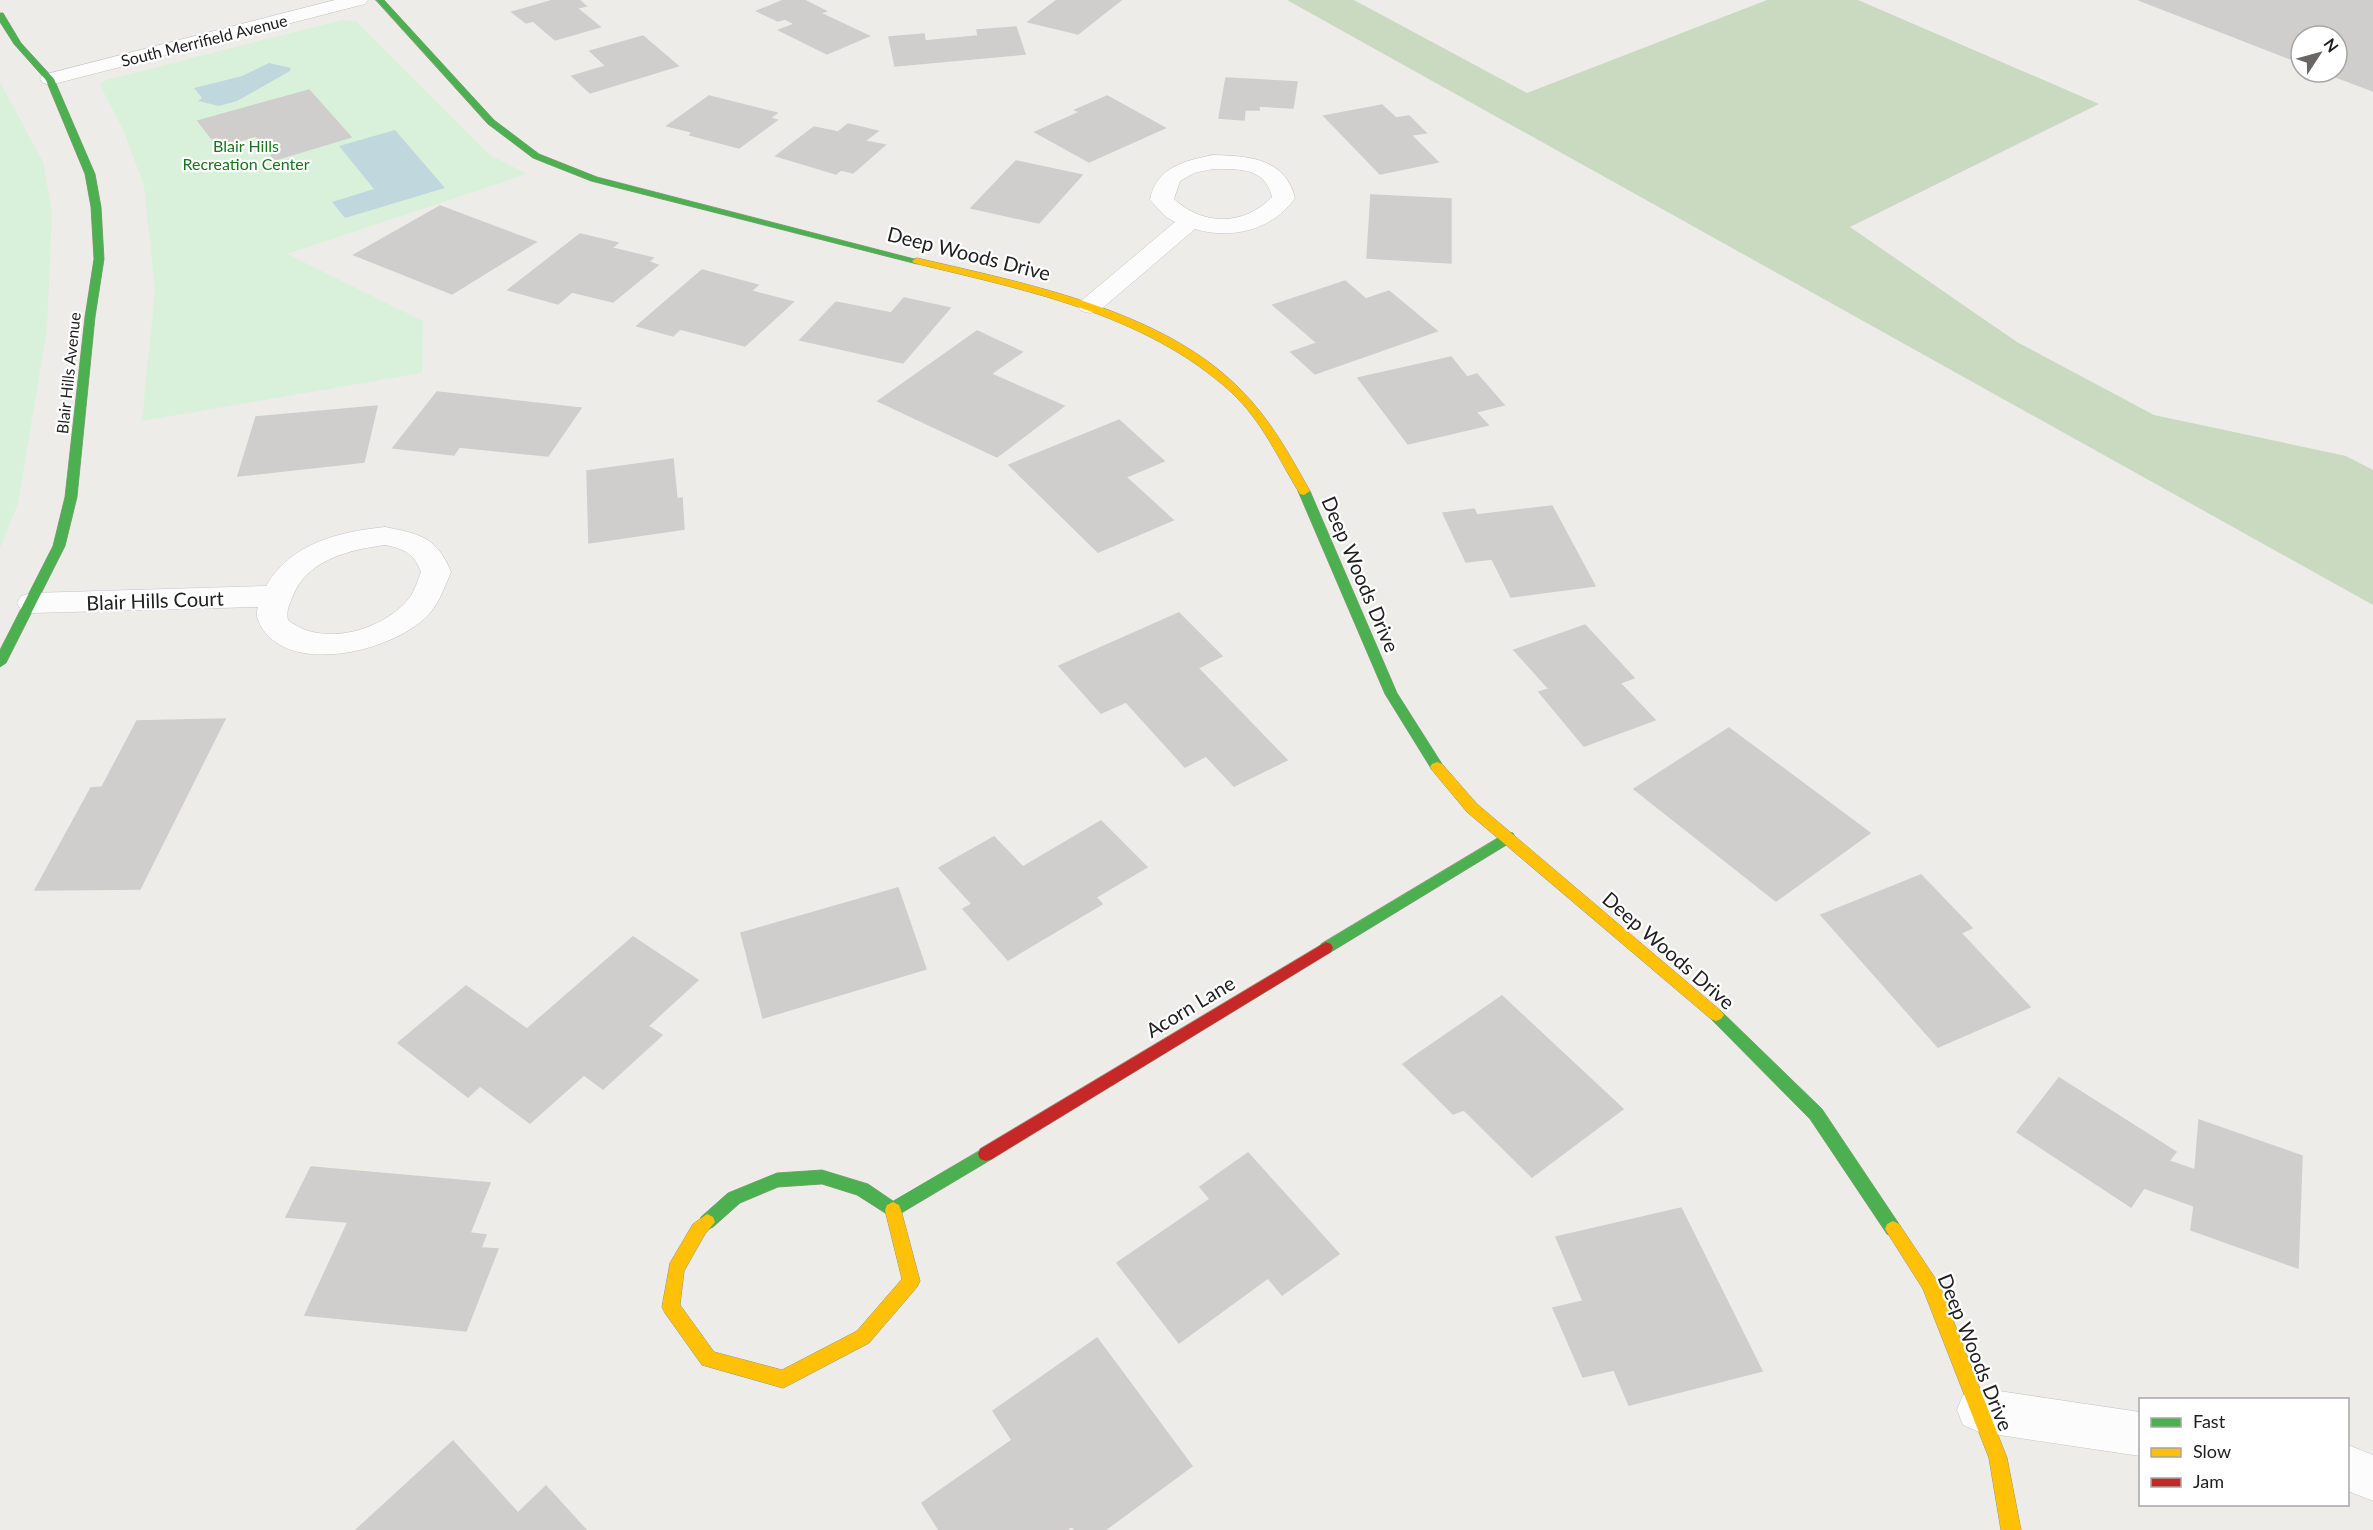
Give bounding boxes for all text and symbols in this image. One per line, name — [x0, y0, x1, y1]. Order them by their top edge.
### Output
street label: South Merrifield Avenue — [119, 10, 289, 70]
north arrow — [2289, 24, 2349, 84]
text: N — [2320, 34, 2343, 55]
park label: Blair Hills Recreation Center — [182, 136, 310, 173]
street label: Deep Woods Drive — [885, 221, 1053, 285]
street label: Blair Hills Avenue — [52, 311, 84, 435]
street label: Deep Woods Drive — [1317, 492, 1405, 656]
street label: Blair Hills Court — [86, 586, 224, 614]
street label: Deep Woods Drive — [1598, 886, 1740, 1014]
street label: Acorn Lane — [1141, 970, 1239, 1042]
street label: Deep Woods Drive — [1934, 1270, 2018, 1434]
legend — [2139, 1398, 2349, 1506]
text: Fast — [2193, 1410, 2226, 1432]
text: Slow — [2193, 1440, 2231, 1462]
text: Jam — [2193, 1470, 2224, 1492]

